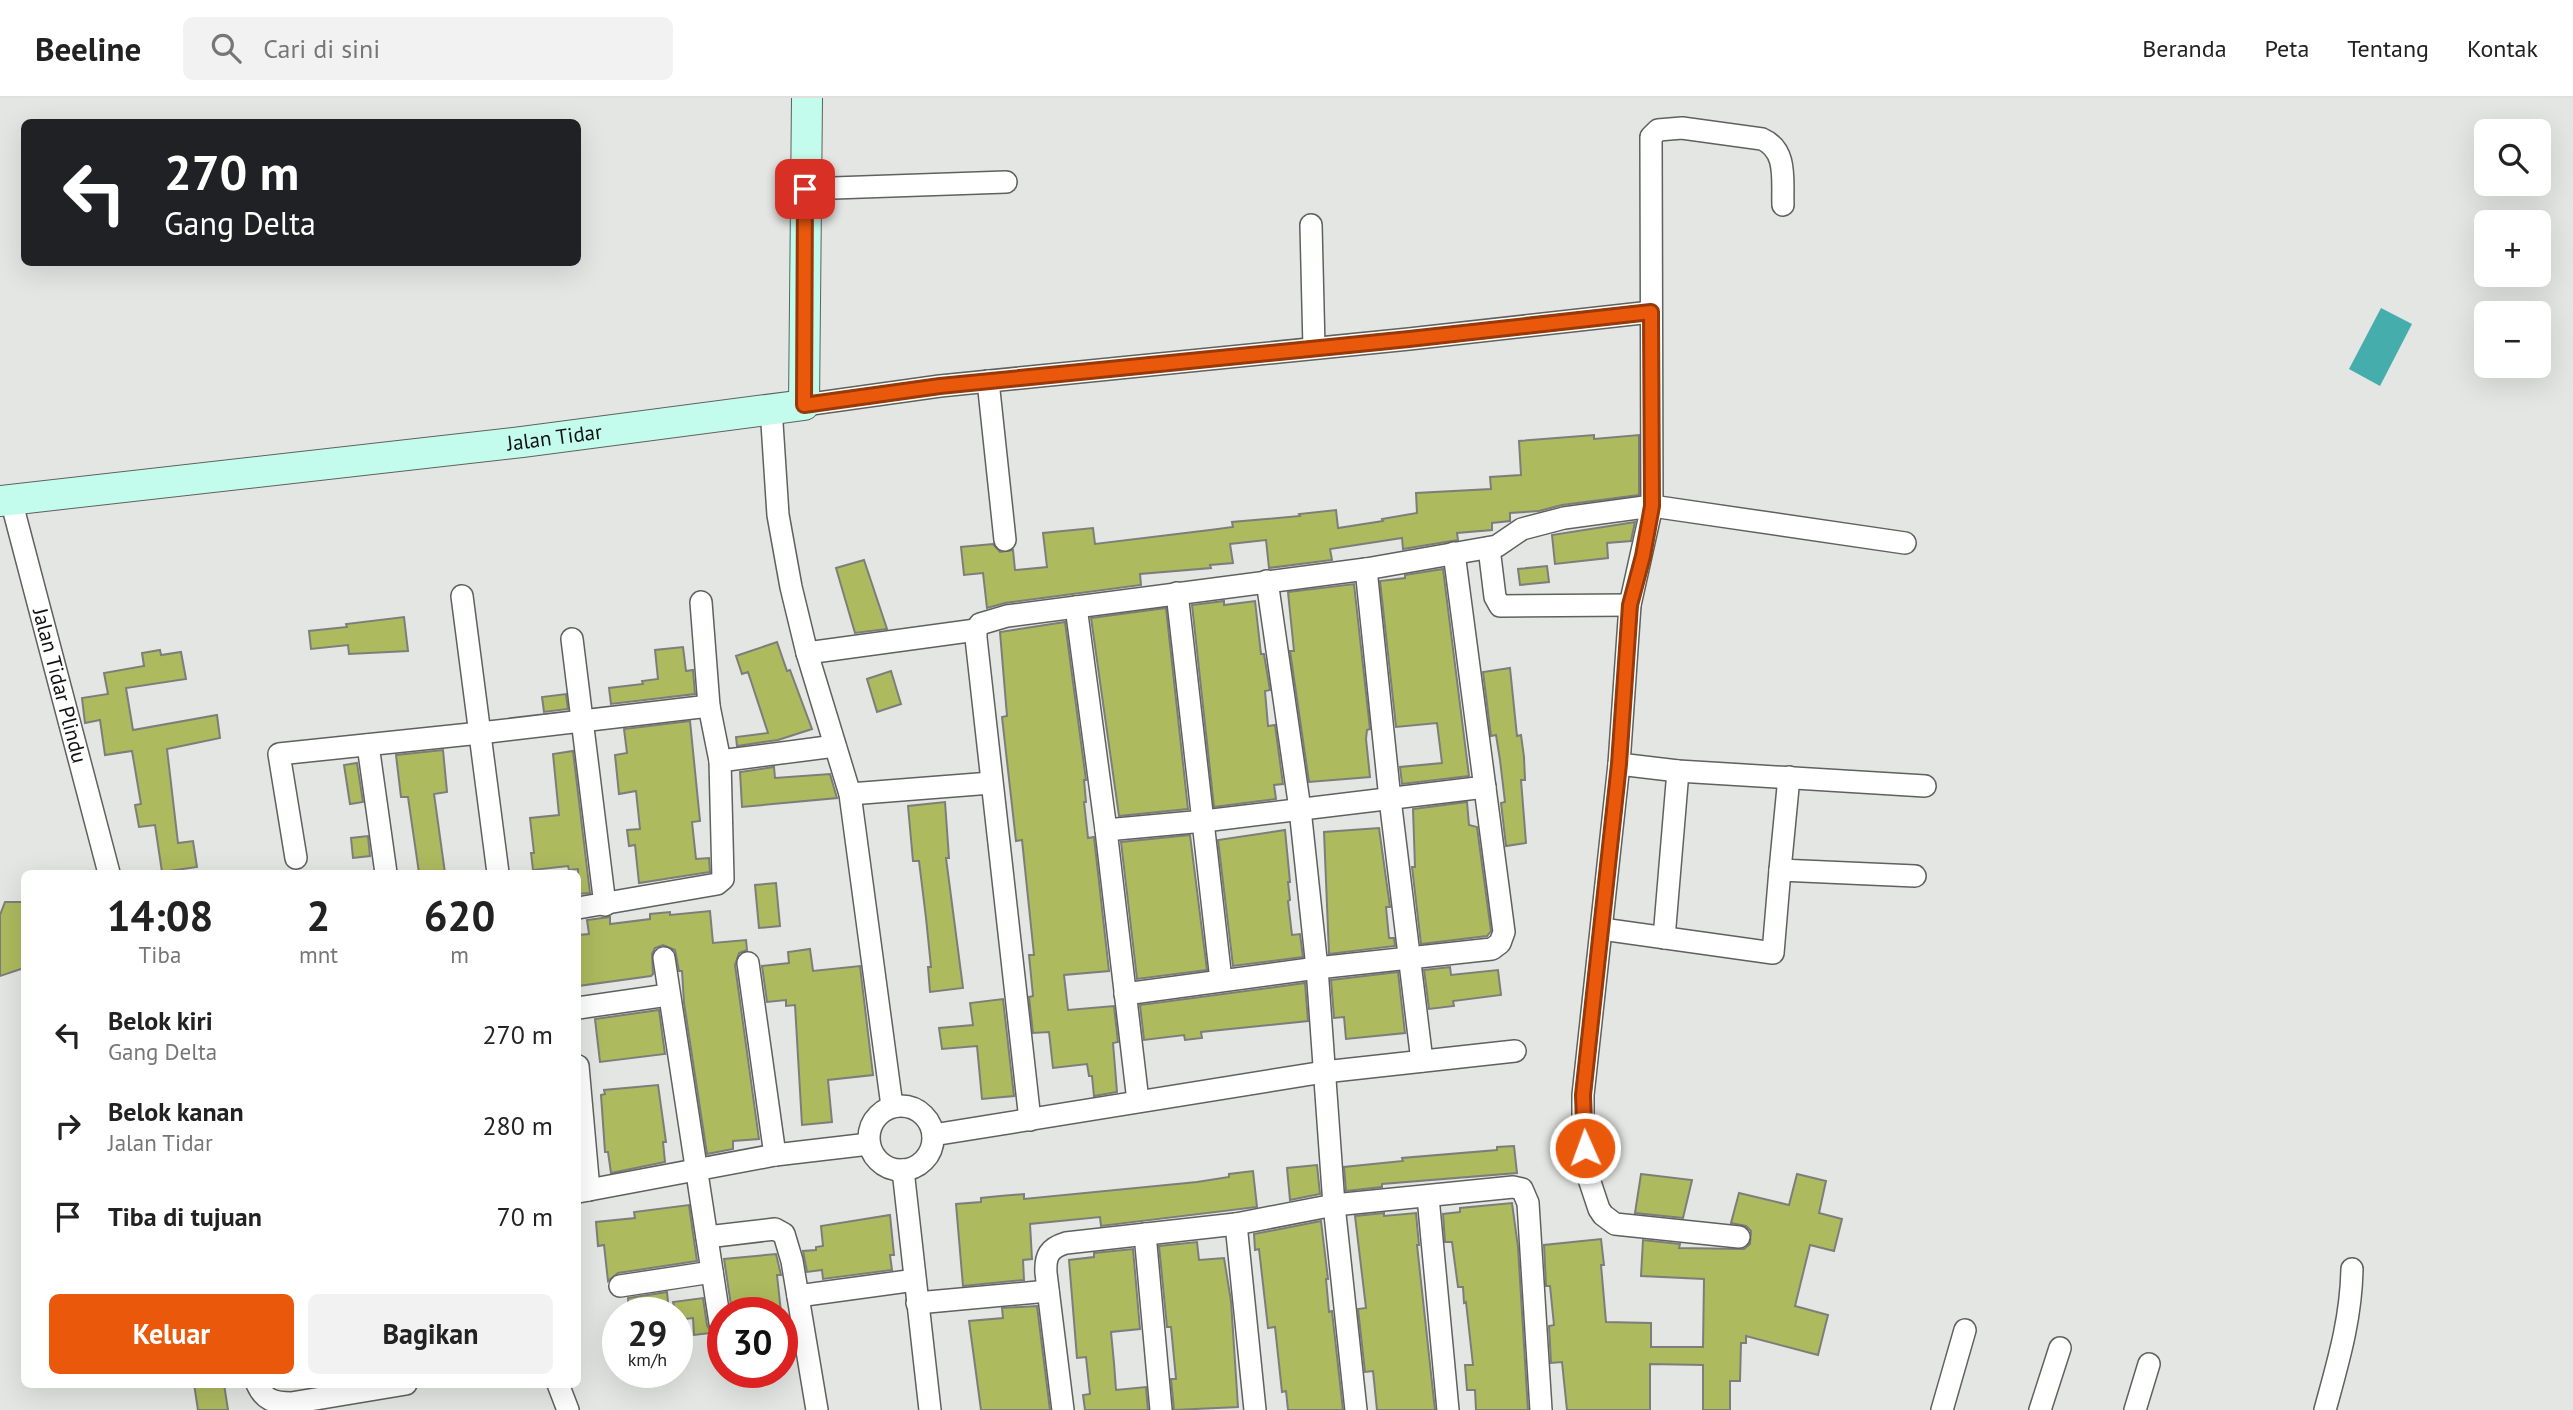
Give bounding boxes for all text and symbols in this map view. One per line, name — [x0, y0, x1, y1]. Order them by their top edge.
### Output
search box — [183, 17, 673, 80]
text: Beeline — [35, 27, 141, 70]
icon: search — [207, 29, 245, 67]
text: Cari di sini — [263, 32, 380, 65]
text: Beranda — [2142, 33, 2227, 64]
text: Peta — [2265, 33, 2309, 64]
text: Tentang — [2347, 33, 2429, 64]
text: Kontak — [2467, 33, 2538, 64]
map controls — [2474, 119, 2551, 378]
button: search — [2474, 119, 2551, 196]
text: 270 m — [164, 140, 299, 204]
icon: left — [49, 147, 140, 238]
pin — [775, 159, 835, 219]
icon: arrive — [786, 170, 824, 208]
text: Gang Delta — [164, 202, 316, 244]
button: + — [2474, 210, 2551, 287]
button: − — [2474, 301, 2551, 378]
street label: Jalan Tidar — [504, 418, 604, 457]
street label: Jalan Tidar Plindu — [27, 604, 94, 766]
text: 14:08 — [107, 888, 213, 943]
text: 2 — [307, 888, 330, 943]
text: 620 — [424, 888, 495, 943]
text: Tiba — [139, 940, 181, 969]
text: mnt — [299, 940, 338, 969]
text: m — [450, 940, 469, 969]
text: Belok kiri — [108, 1004, 213, 1037]
icon: left — [49, 1016, 87, 1054]
text: 270 m — [482, 1018, 553, 1051]
text: Gang Delta — [108, 1037, 217, 1066]
text: Belok kanan — [108, 1095, 244, 1128]
icon: right — [49, 1107, 87, 1145]
text: 280 m — [482, 1109, 553, 1142]
position arrow — [1548, 1111, 1622, 1185]
text: Jalan Tidar — [108, 1128, 213, 1157]
icon: arrive — [49, 1198, 87, 1236]
text: Tiba di tujuan — [108, 1200, 262, 1233]
text: 70 m — [497, 1200, 553, 1233]
button: Keluar — [49, 1294, 294, 1374]
button: Bagikan — [308, 1294, 553, 1374]
speed limit sign: 30 — [707, 1297, 798, 1388]
text: 29 — [628, 1310, 667, 1356]
text: km/h — [628, 1348, 667, 1371]

